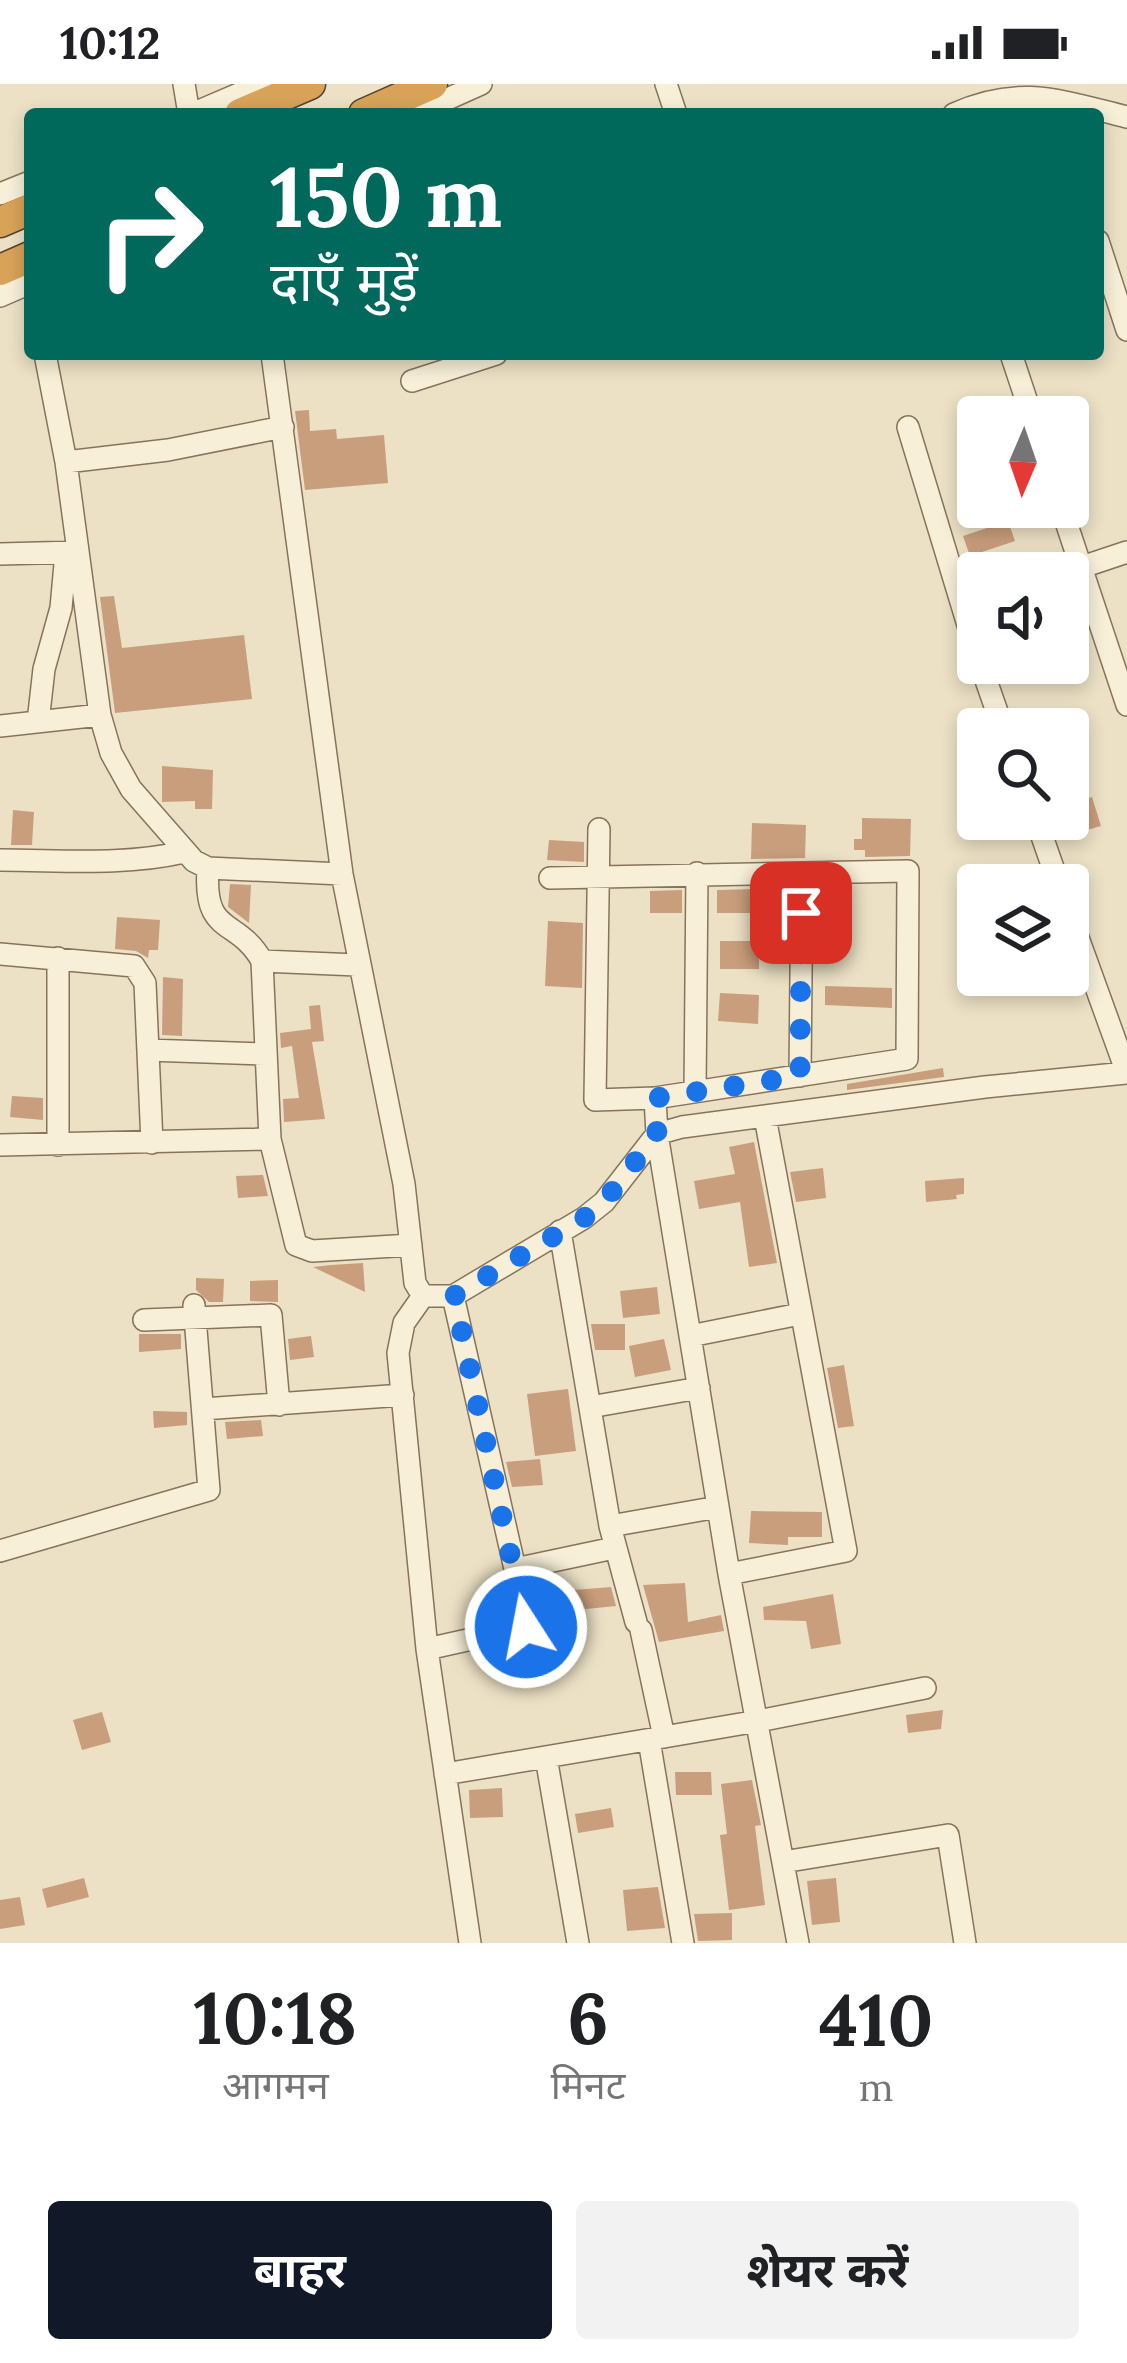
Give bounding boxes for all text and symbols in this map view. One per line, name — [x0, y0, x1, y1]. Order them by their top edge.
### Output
text: 10:12 — [60, 14, 160, 71]
text: 150 m — [270, 142, 502, 250]
icon: right — [72, 156, 228, 312]
text: दाएँ मुड़ें — [270, 247, 418, 316]
north arrow — [957, 396, 1089, 528]
map controls — [957, 396, 1089, 996]
button: sound — [957, 552, 1089, 684]
button: search — [957, 708, 1089, 840]
pin — [750, 862, 852, 964]
button: layers — [957, 864, 1089, 996]
icon: arrive — [768, 880, 834, 946]
position arrow — [463, 1564, 589, 1690]
text: 10:18 — [194, 1972, 357, 2064]
text: 6 — [567, 1972, 609, 2064]
text: 410 — [819, 1974, 933, 2066]
text: आगमन — [222, 2060, 329, 2110]
text: मिनट — [551, 2060, 625, 2110]
text: m — [859, 2062, 894, 2112]
button: बाहर — [48, 2201, 552, 2339]
button: शेयर करें — [576, 2201, 1079, 2339]

